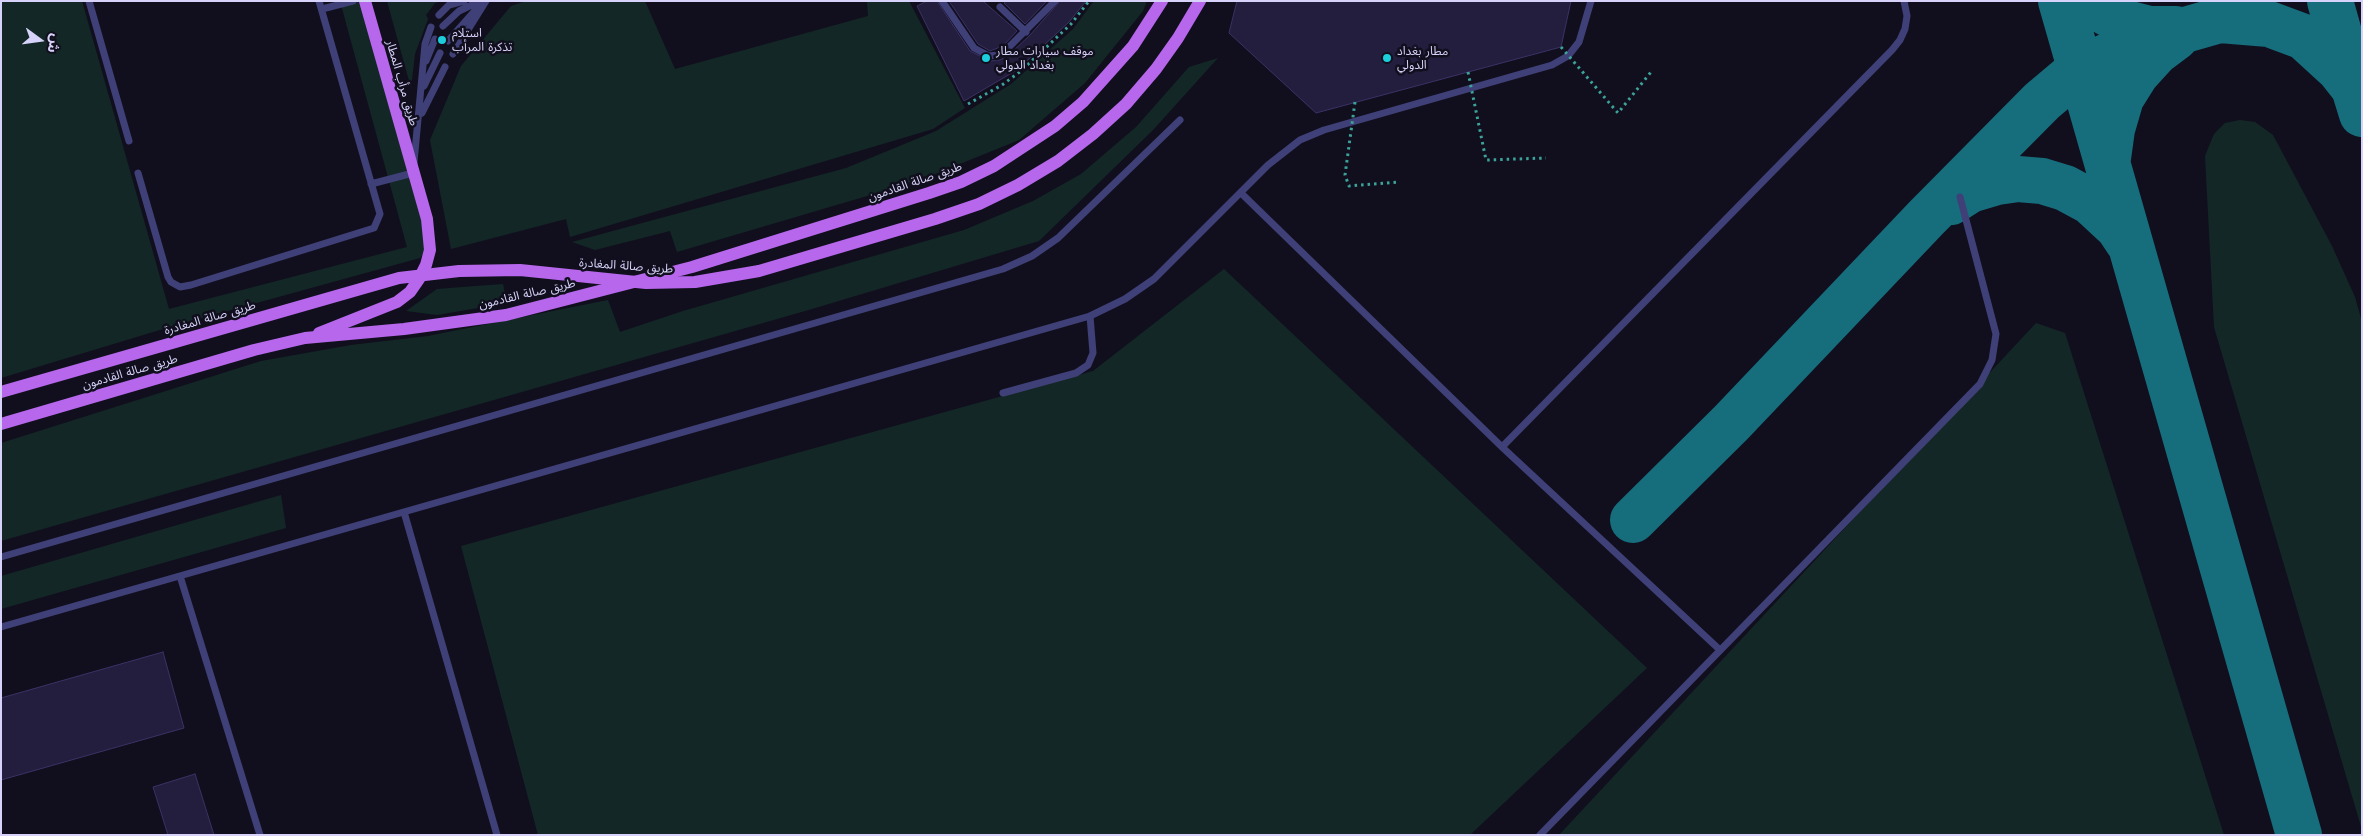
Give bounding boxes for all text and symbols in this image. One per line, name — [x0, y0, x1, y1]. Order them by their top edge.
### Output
north arrow — [15, 15, 65, 65]
place label: استلام تذكرة المرأب — [452, 26, 512, 54]
text: ش — [44, 32, 65, 55]
marker: استلام تذكرة المرأب — [436, 34, 448, 46]
street label: طريق مرأب المطار — [383, 38, 421, 128]
place label: موقف سيارات مطار بغداد الدولي — [996, 44, 1094, 72]
place label: مطار بغداد الدولي — [1397, 44, 1448, 72]
marker: موقف سيارات مطار بغداد الدولي — [980, 52, 992, 64]
marker: مطار بغداد الدولي — [1381, 52, 1393, 64]
street label: طريق صالة القادمون — [866, 159, 964, 205]
street label: طريق صالة المغادرة — [578, 256, 674, 276]
street label: طريق صالة القادمون — [477, 276, 577, 312]
street label: طريق صالة المغادرة — [163, 298, 257, 338]
street label: طريق صالة القادمون — [81, 351, 179, 393]

